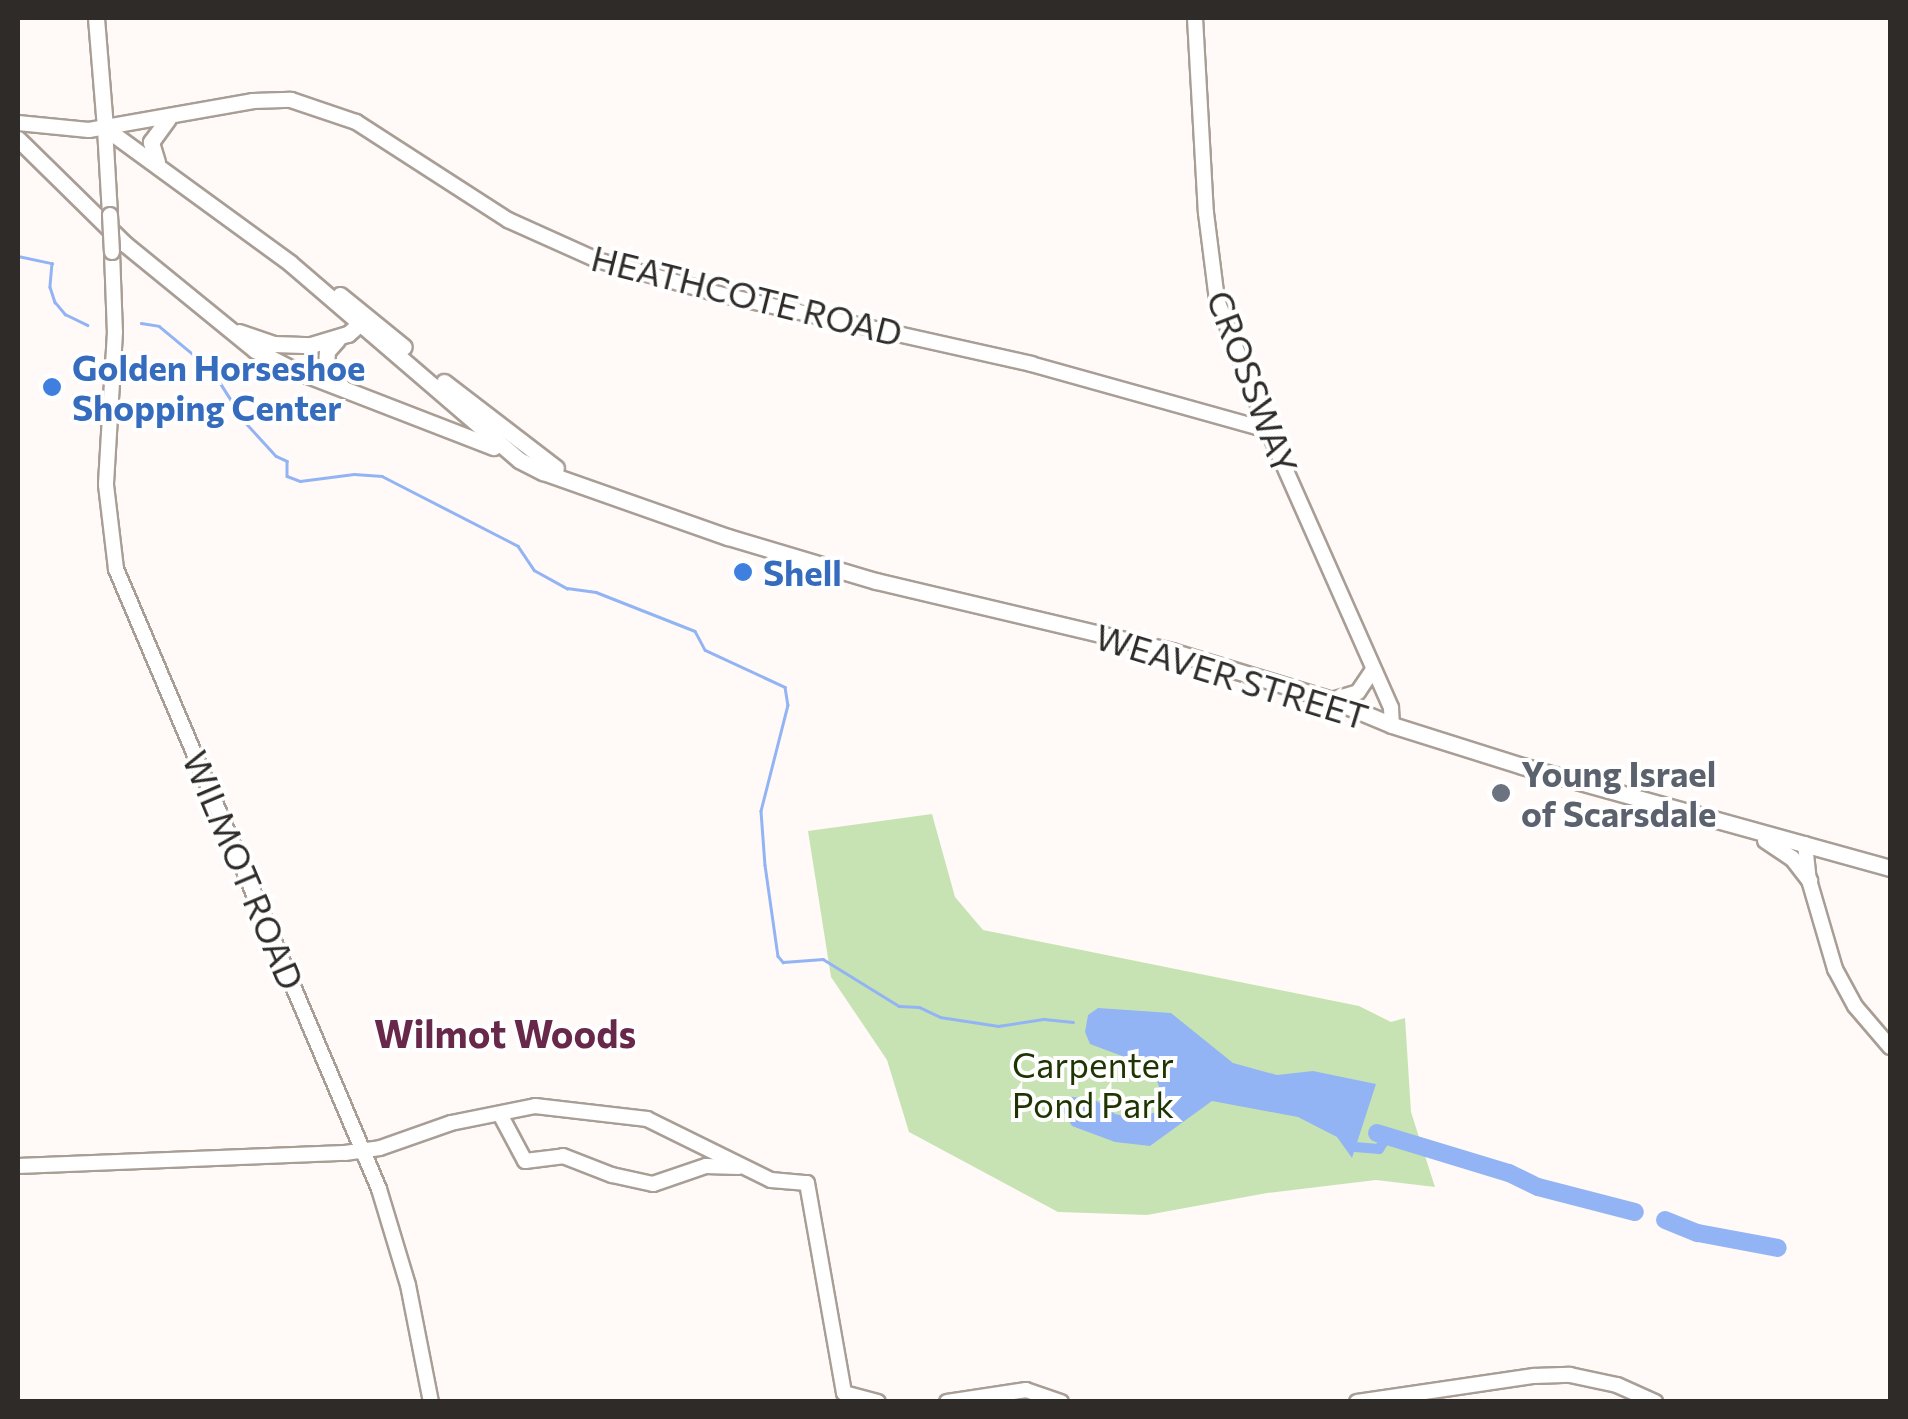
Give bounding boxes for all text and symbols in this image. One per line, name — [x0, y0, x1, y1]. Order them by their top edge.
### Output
street label: HEATHCOTE ROAD — [587, 236, 907, 354]
street label: CROSSWAY — [1199, 284, 1307, 480]
place label: Golden Horseshoe Shopping Center — [72, 346, 366, 428]
marker: Golden Horseshoe Shopping Center — [41, 376, 63, 398]
place label: Shell — [763, 551, 842, 593]
marker: Shell — [732, 561, 754, 583]
street label: WEAVER STREET — [1091, 615, 1373, 737]
street label: WILMOT ROAD — [175, 744, 313, 996]
place label: Young Israel of Scarsdale — [1521, 752, 1716, 834]
marker: Young Israel of Scarsdale — [1490, 782, 1512, 804]
district label: Wilmot Woods — [374, 1010, 636, 1056]
park label: Carpenter Pond Park — [1012, 1043, 1174, 1125]

